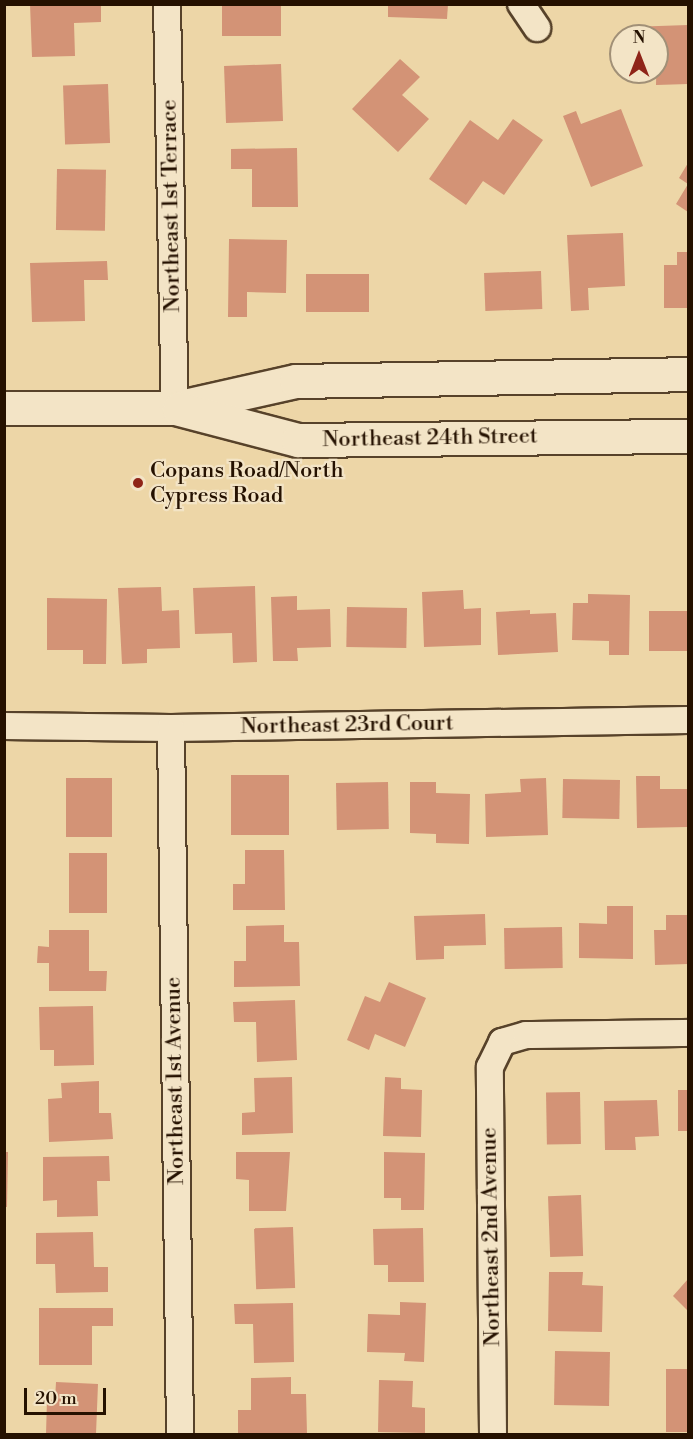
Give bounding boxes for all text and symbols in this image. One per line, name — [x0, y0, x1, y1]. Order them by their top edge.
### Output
north arrow — [609, 24, 669, 84]
text: N — [633, 28, 645, 48]
street label: Northeast 1st Terrace — [156, 99, 186, 313]
street label: Northeast 24th Street — [322, 423, 538, 453]
place label: Copans Road/North Cypress Road — [150, 457, 344, 508]
marker: Copans Road/North Cypress Road — [131, 476, 145, 490]
street label: Northeast 23rd Court — [240, 710, 454, 740]
street label: Northeast 1st Avenue — [160, 977, 190, 1185]
street label: Northeast 2nd Avenue — [476, 1127, 506, 1347]
scale bar — [27, 1376, 110, 1414]
text: 20 m — [35, 1387, 77, 1410]

